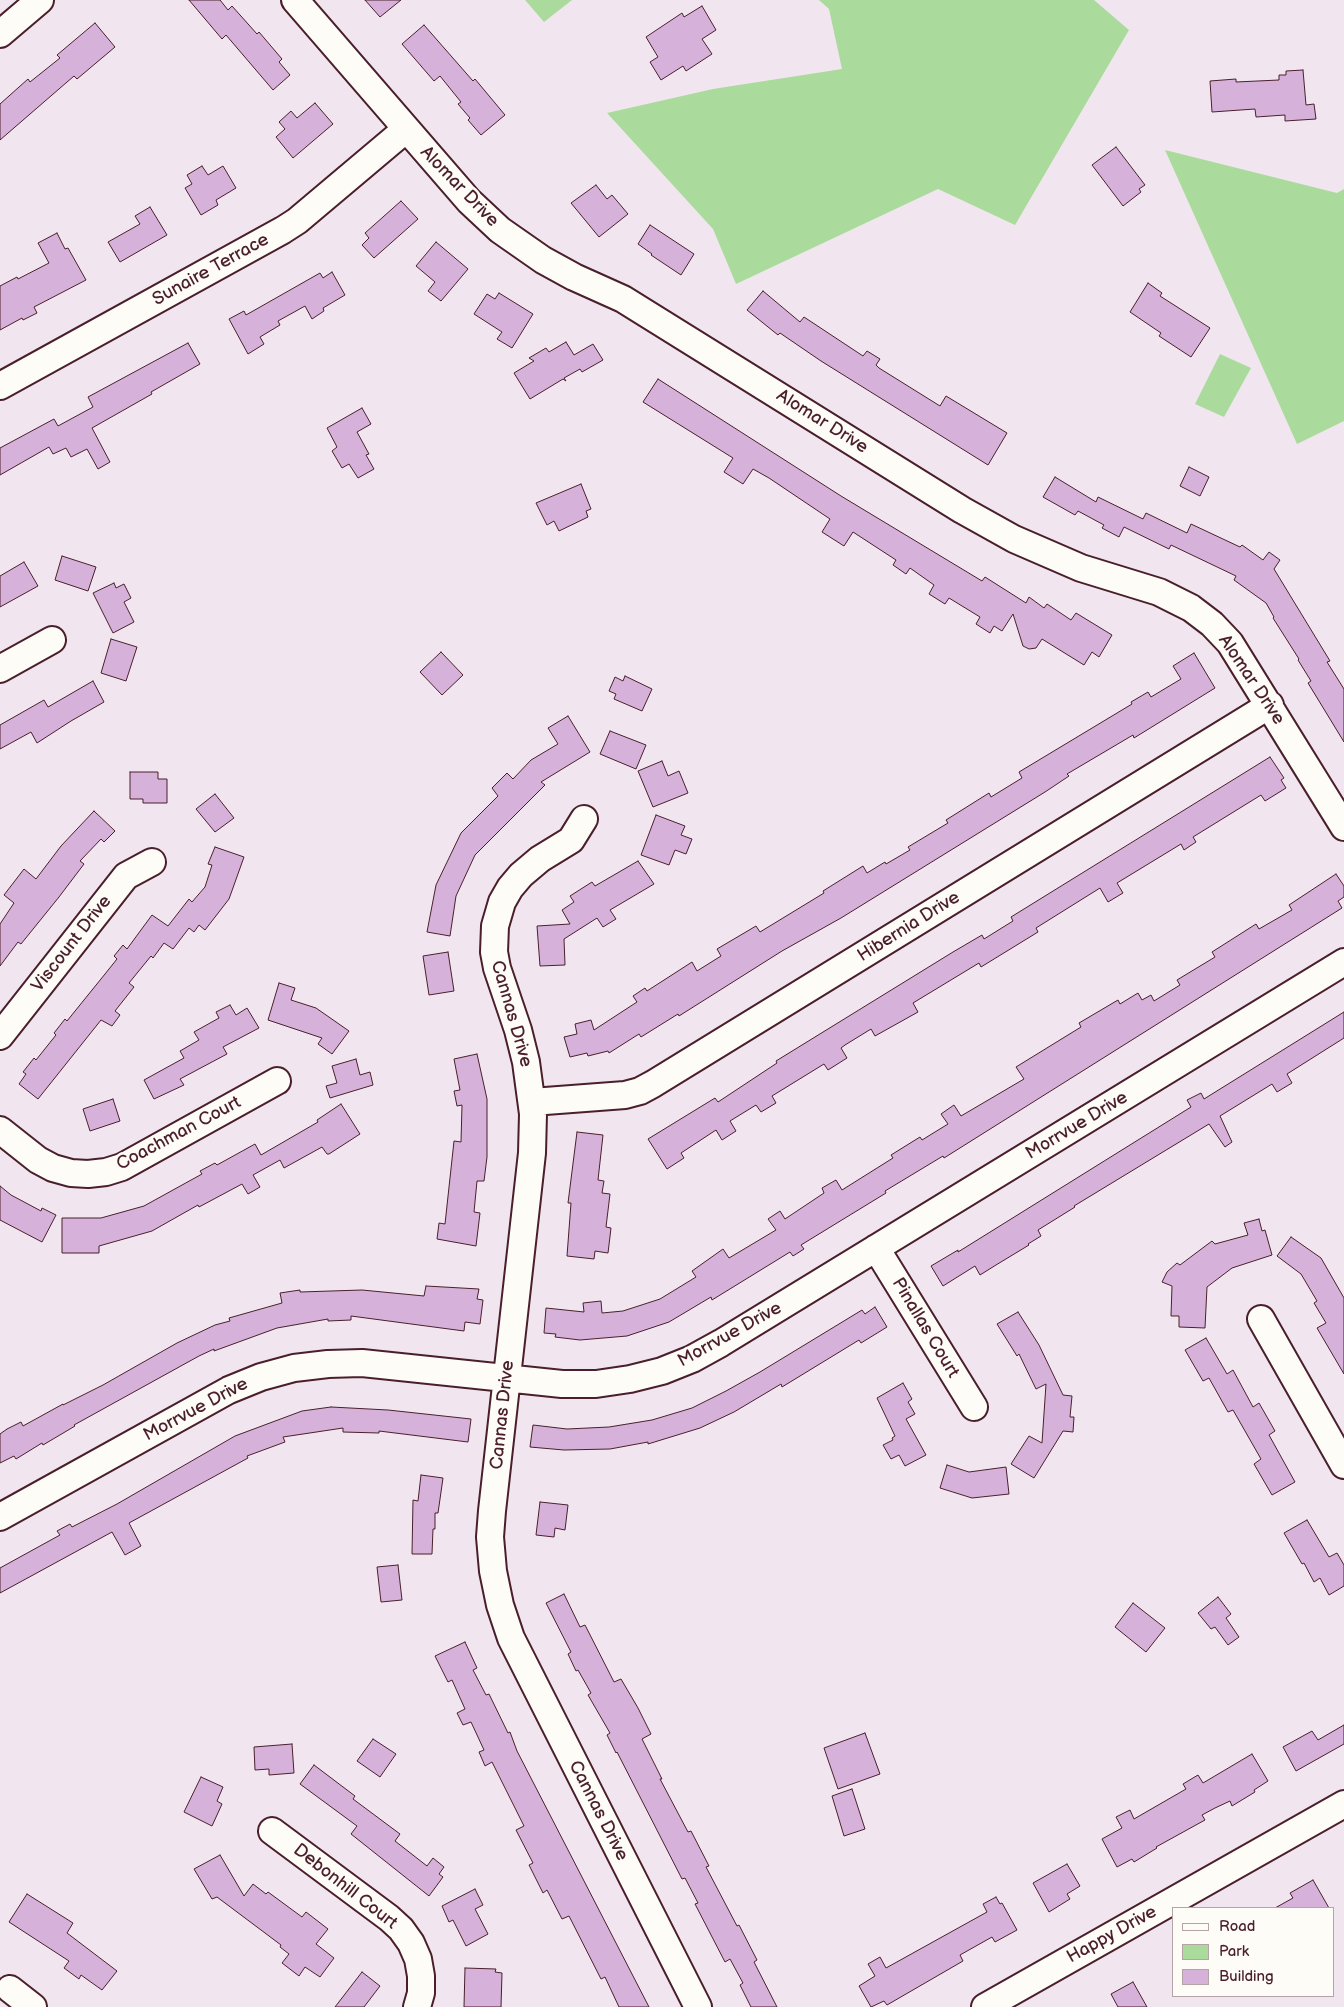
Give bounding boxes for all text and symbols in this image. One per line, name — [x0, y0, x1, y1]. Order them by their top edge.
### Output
street label: Alomar Drive — [415, 142, 503, 232]
street label: Sunaire Terrace — [149, 229, 273, 311]
street label: Alomar Drive — [772, 385, 872, 459]
street label: Alomar Drive — [1213, 631, 1289, 729]
street label: Hibernia Drive — [854, 887, 964, 967]
street label: Viscount Drive — [28, 891, 116, 997]
street label: Cannas Drive — [486, 958, 536, 1070]
street label: Morrvue Drive — [1022, 1087, 1132, 1165]
street label: Coachman Court — [113, 1092, 245, 1176]
street label: Pinallas Court — [887, 1274, 963, 1382]
street label: Morrvue Drive — [674, 1298, 786, 1372]
street label: Cannas Drive — [487, 1359, 519, 1471]
street label: Morrvue Drive — [140, 1373, 252, 1447]
street label: Cannas Drive — [564, 1757, 632, 1865]
street label: Debonhill Court — [289, 1840, 401, 1934]
street label: Happy Drive — [1063, 1901, 1161, 1969]
legend — [1172, 1907, 1334, 1997]
text: Road — [1219, 1917, 1255, 1936]
text: Park — [1219, 1942, 1249, 1961]
text: Building — [1219, 1967, 1274, 1986]

